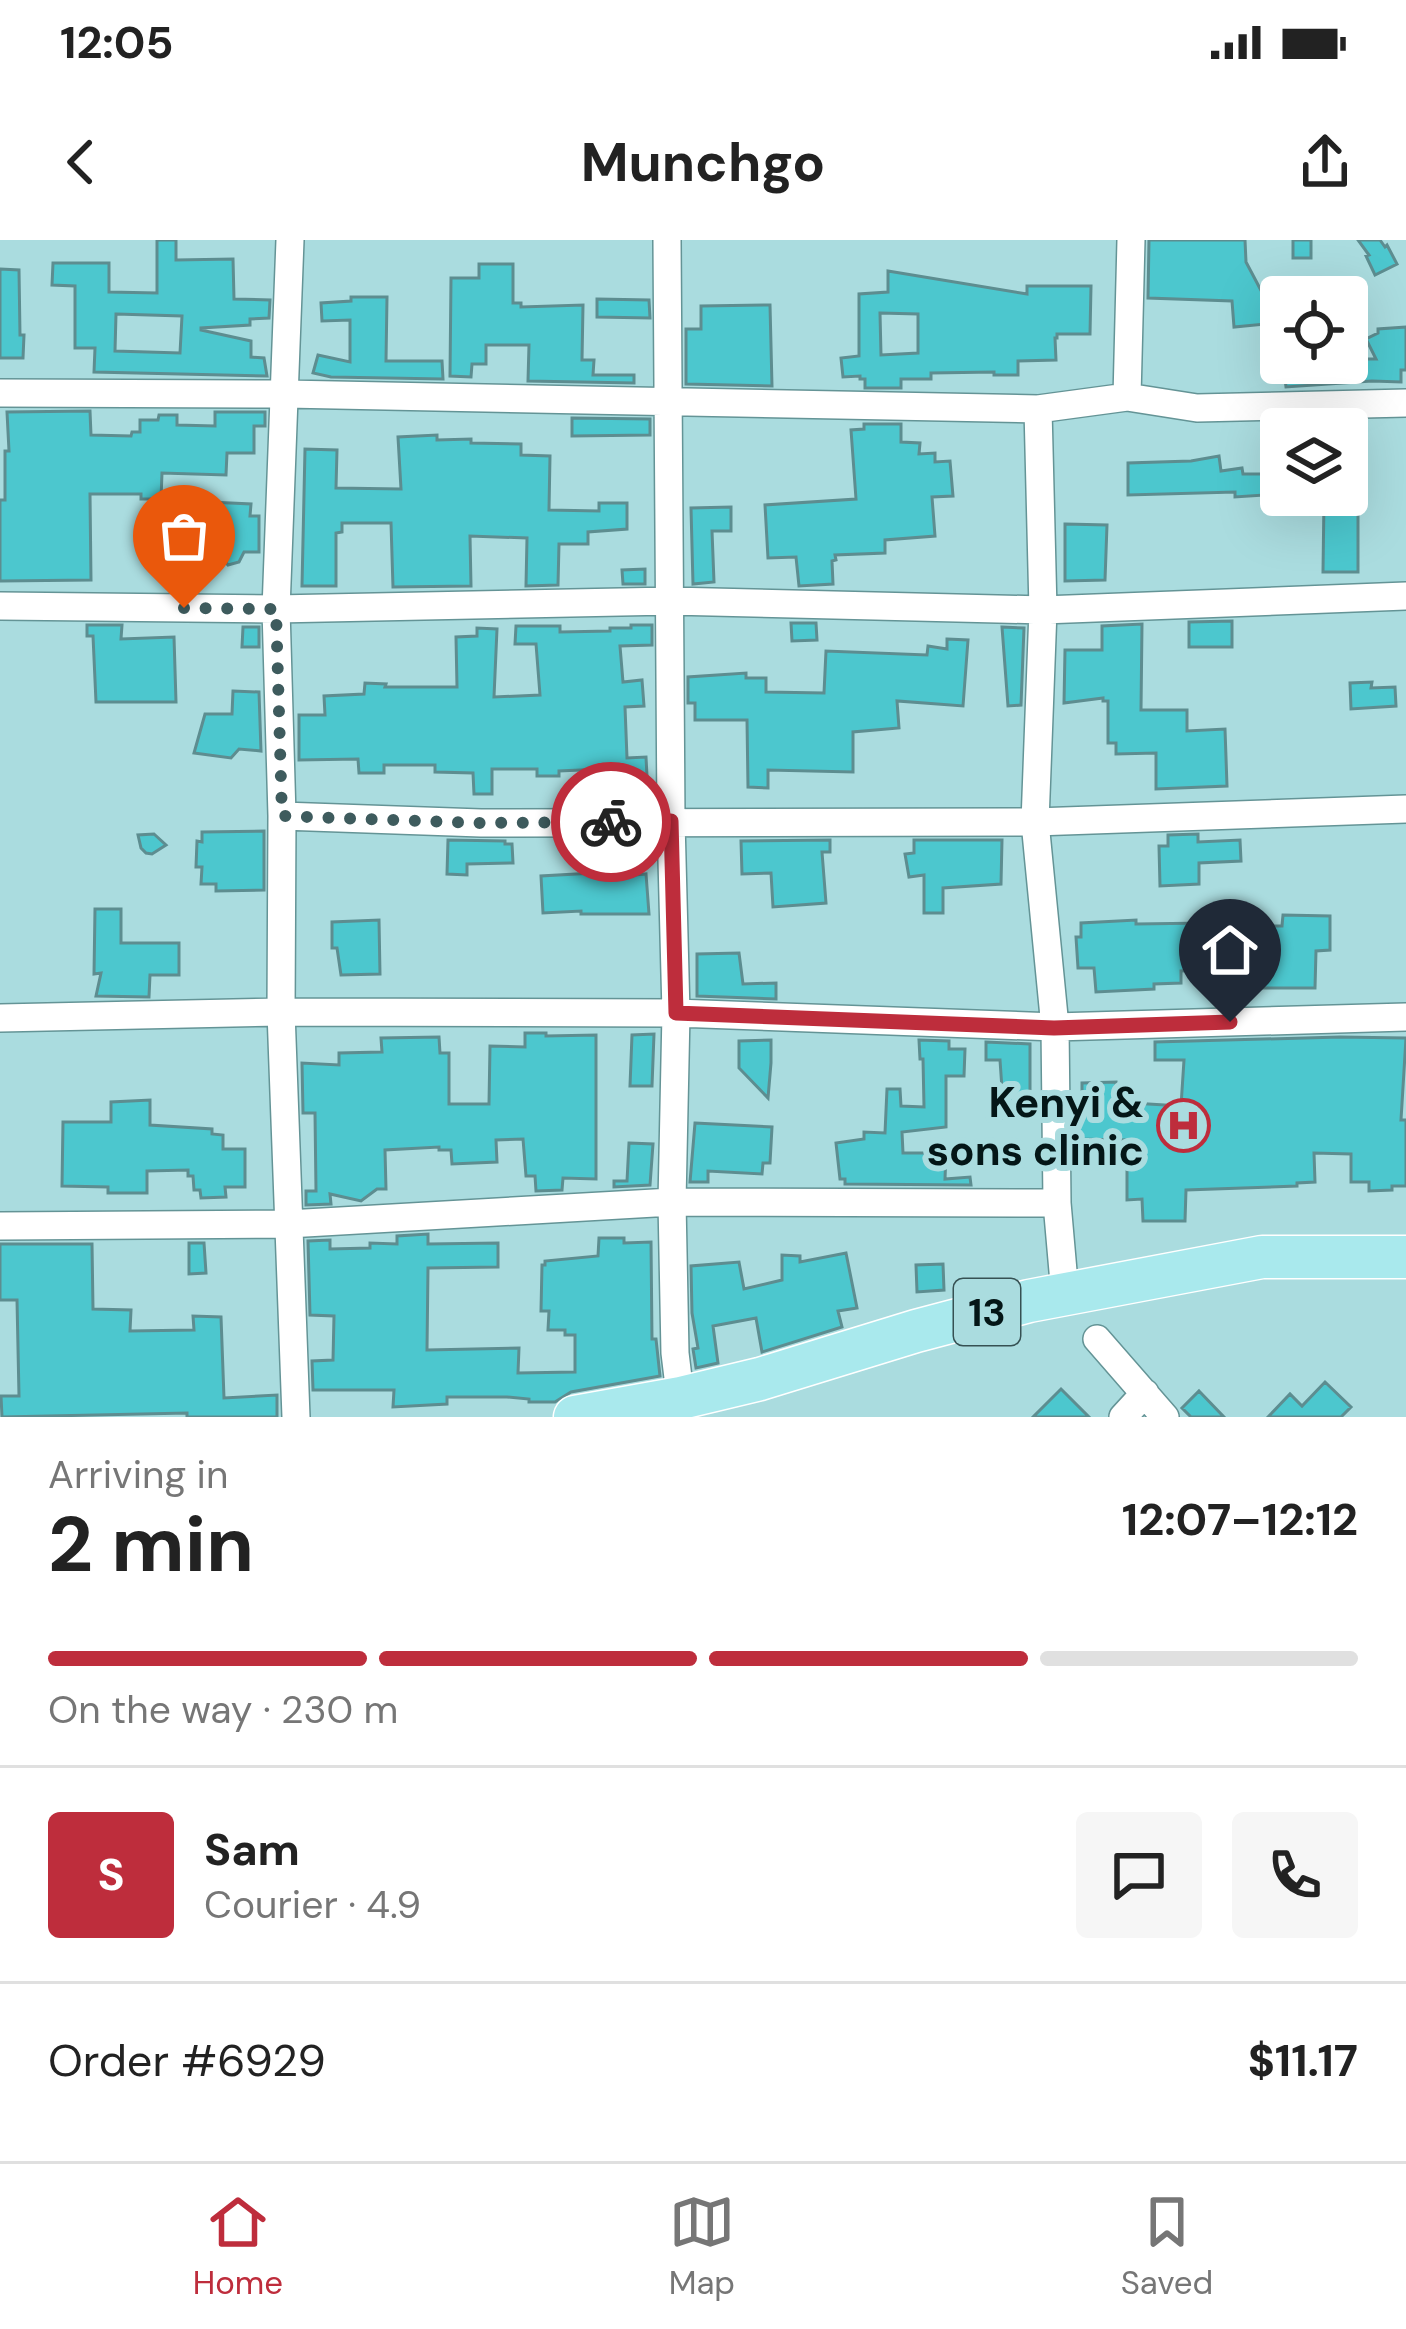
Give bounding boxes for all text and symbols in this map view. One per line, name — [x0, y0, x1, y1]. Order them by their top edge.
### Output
text: 12:05 — [60, 13, 173, 72]
text: Munchgo — [581, 127, 825, 198]
icon: back — [48, 129, 114, 195]
icon: share — [1292, 129, 1358, 195]
map controls — [1260, 276, 1368, 516]
button: locate — [1260, 276, 1368, 384]
button: layers — [1260, 408, 1368, 516]
pin — [133, 485, 235, 608]
icon: bag — [151, 503, 217, 569]
courier — [551, 762, 671, 882]
icon: bike — [578, 789, 644, 855]
pin — [1179, 899, 1281, 1022]
icon: home — [1197, 917, 1263, 983]
place label: Kenyi & sons clinic — [927, 1075, 1144, 1178]
hospital icon: Kenyi & sons clinic — [1155, 1098, 1211, 1154]
road number: 13 — [954, 1279, 1020, 1345]
text: Arriving in — [48, 1449, 228, 1500]
text: 12:07–12:12 — [1122, 1490, 1358, 1549]
text: 2 min — [48, 1494, 254, 1595]
text: On the way · 230 m — [48, 1684, 398, 1735]
button: chat — [1076, 1812, 1202, 1938]
button: phone — [1232, 1812, 1358, 1938]
text: Sam — [204, 1820, 300, 1879]
text: S — [97, 1845, 125, 1904]
text: Courier · 4.9 — [204, 1879, 421, 1930]
text: Order #6929 — [48, 2031, 326, 2090]
text: $11.17 — [1248, 2031, 1358, 2090]
tab: Home — [193, 2189, 283, 2304]
tab: Map — [669, 2189, 735, 2304]
tab: Saved — [1121, 2189, 1213, 2304]

